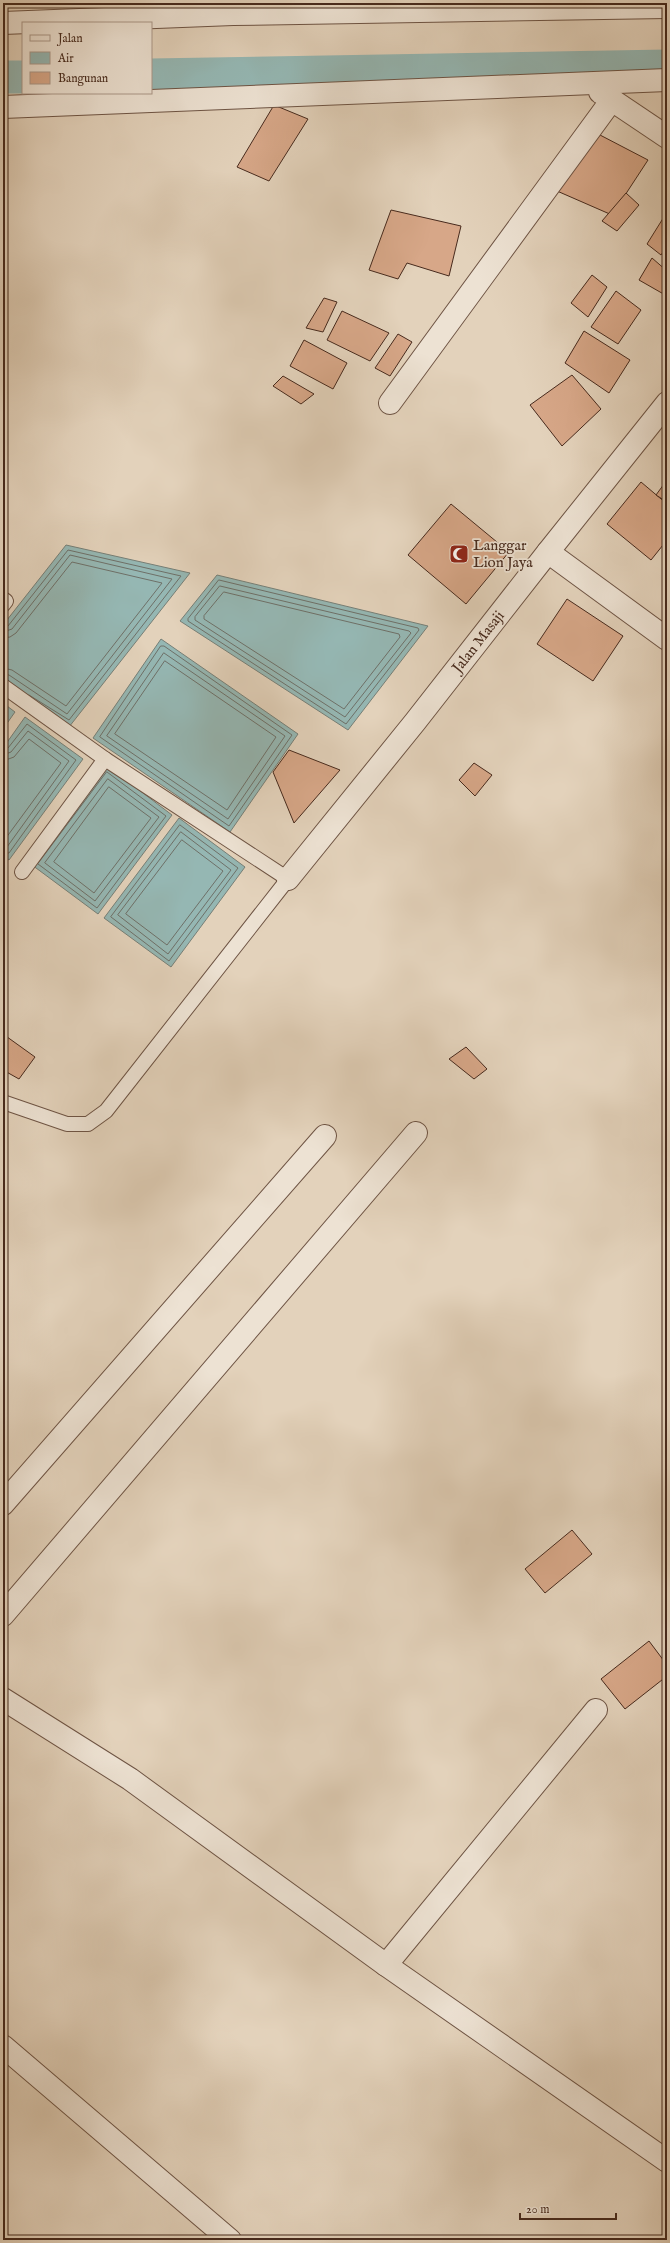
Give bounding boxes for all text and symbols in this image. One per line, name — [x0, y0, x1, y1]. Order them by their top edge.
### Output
legend — [22, 22, 152, 94]
text: Jalan — [56, 31, 83, 47]
text: Air — [57, 51, 74, 66]
text: Bangunan — [58, 71, 109, 86]
place label: Langgar Lion Jaya — [473, 536, 533, 572]
mosque icon: Langgar Lion Jaya — [448, 543, 470, 565]
street label: Jalan Masaji — [446, 607, 508, 678]
scale bar — [520, 2195, 616, 2221]
text: 20 m — [526, 2202, 549, 2217]

